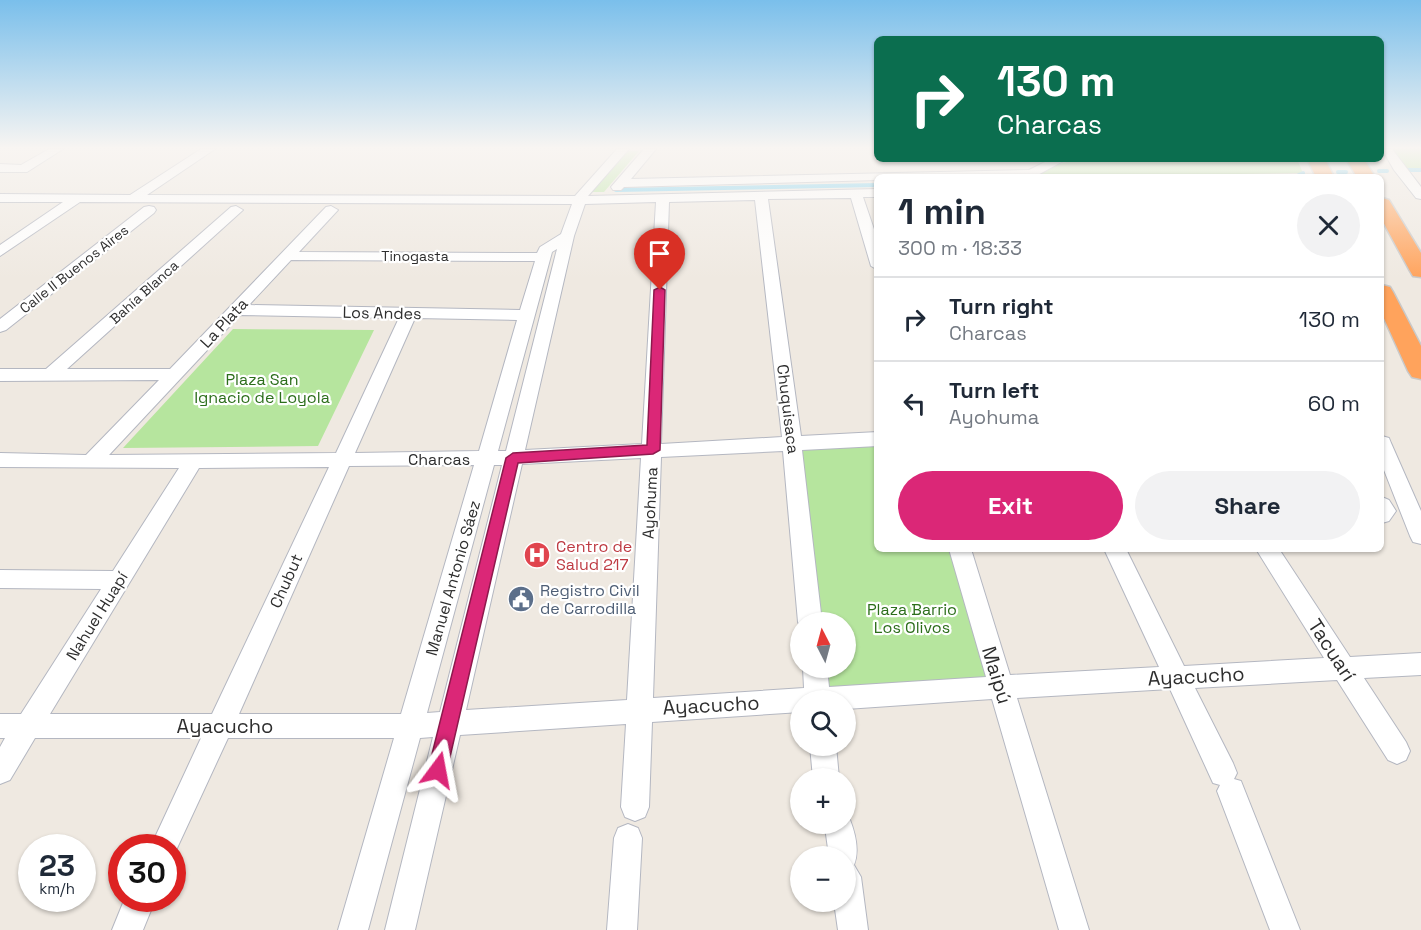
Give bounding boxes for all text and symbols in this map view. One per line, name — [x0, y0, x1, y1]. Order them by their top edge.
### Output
text: 130 m — [997, 55, 1115, 108]
icon: right — [898, 60, 976, 138]
text: Charcas — [997, 107, 1102, 142]
text: 1 min — [898, 189, 986, 235]
button: close — [1297, 194, 1360, 257]
street label: Calle II Buenos Aires — [16, 221, 132, 317]
pin — [634, 228, 685, 290]
text: 300 m · 18:33 — [898, 235, 1022, 261]
icon: arrive — [643, 237, 676, 270]
street label: Tinogasta — [381, 247, 449, 265]
street label: Bahía Blanca — [106, 256, 182, 328]
text: Turn right — [949, 292, 1054, 320]
street label: La Plata — [196, 294, 252, 352]
street label: Los Andes — [342, 302, 422, 324]
icon: right — [898, 303, 931, 336]
text: 130 m — [1299, 305, 1360, 333]
text: Charcas — [949, 320, 1027, 346]
street label: Chuquisaca — [772, 363, 804, 455]
park label: Plaza San Ignacio de Loyola — [194, 369, 330, 408]
text: Turn left — [949, 376, 1039, 404]
icon: left — [898, 387, 931, 420]
text: 60 m — [1308, 389, 1360, 417]
text: Ayohuma — [949, 404, 1039, 430]
street label: Charcas — [408, 449, 470, 470]
street label: Ayohuma — [638, 466, 662, 540]
button: Exit — [898, 471, 1123, 540]
button: Share — [1135, 471, 1360, 540]
street label: Manuel Antonio Sáez — [421, 498, 485, 658]
place label: Centro de Salud 217 — [556, 536, 632, 575]
hospital icon: Centro de Salud 217 — [522, 540, 552, 570]
street label: Chubut — [265, 551, 307, 611]
street label: Nahuel Huapí — [61, 568, 133, 664]
place label: Registro Civil de Carrodilla — [540, 580, 640, 619]
public building icon: Registro Civil de Carrodilla — [506, 584, 536, 614]
park label: Plaza Barrio Los Olivos — [867, 599, 957, 638]
north arrow — [790, 612, 856, 678]
map controls — [790, 612, 856, 912]
street label: Tacuarí — [1302, 614, 1362, 686]
street label: Maipú — [976, 643, 1018, 707]
street label: Ayacucho — [1147, 660, 1245, 692]
street label: Ayacucho — [662, 689, 760, 721]
button: search — [790, 690, 856, 756]
street label: Ayacucho — [177, 713, 273, 739]
position arrow — [406, 738, 470, 802]
button: + — [790, 768, 856, 834]
speed limit sign: 30 — [108, 834, 186, 912]
text: 23 — [39, 846, 75, 885]
button: − — [790, 846, 856, 912]
text: km/h — [39, 879, 75, 898]

